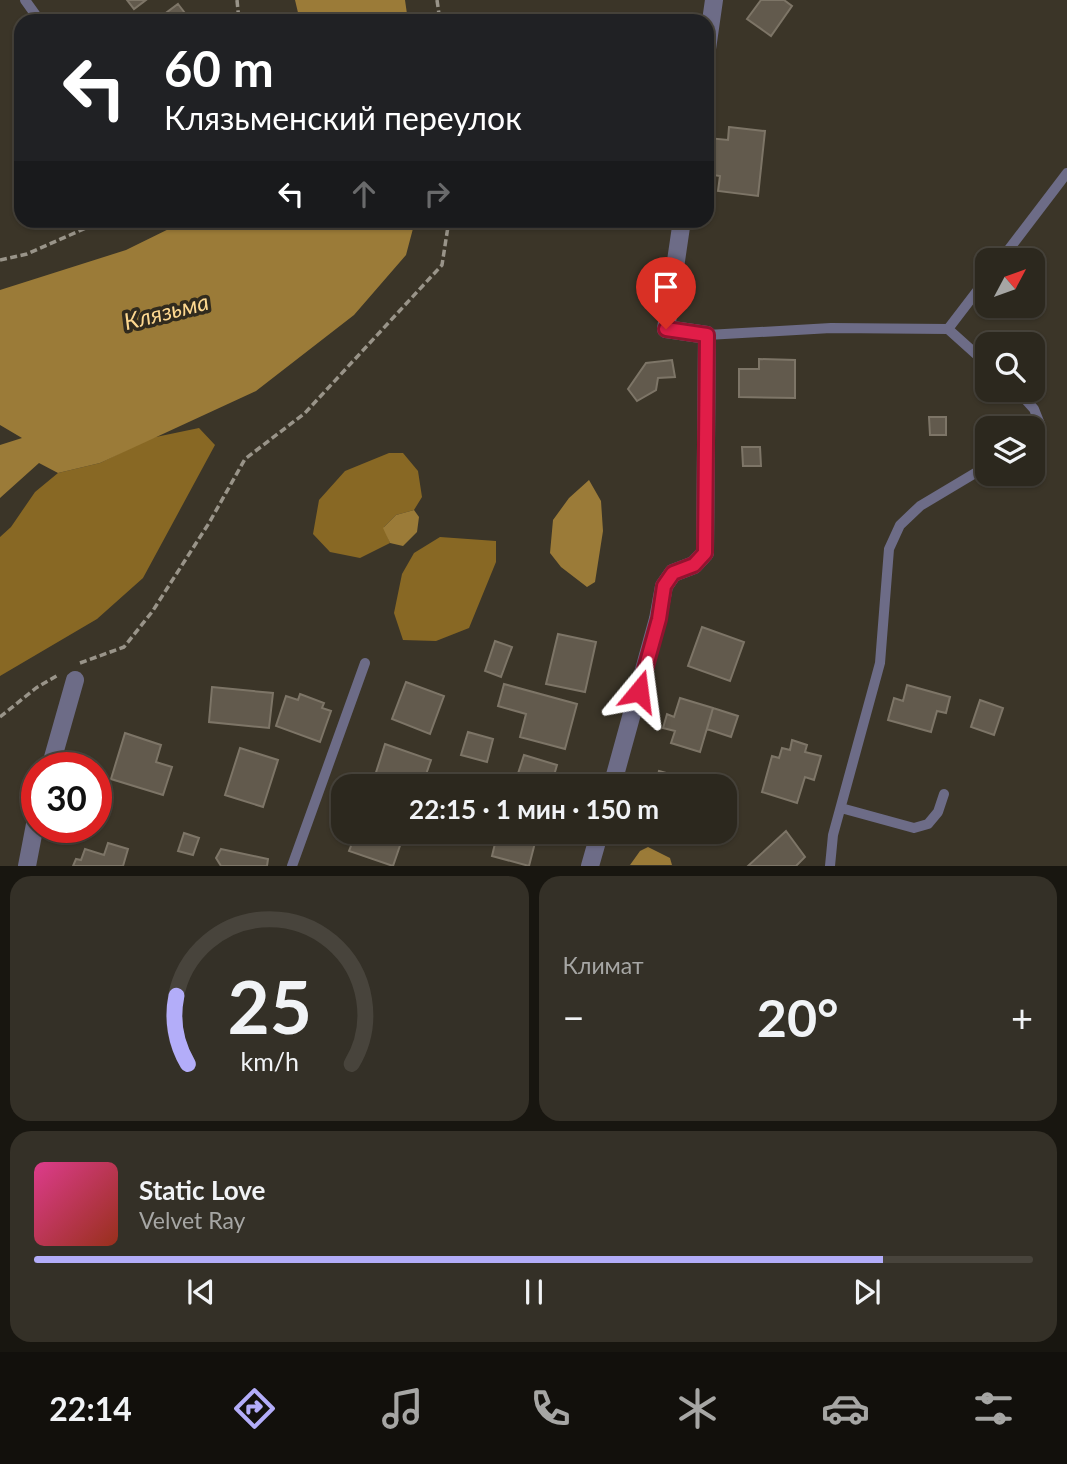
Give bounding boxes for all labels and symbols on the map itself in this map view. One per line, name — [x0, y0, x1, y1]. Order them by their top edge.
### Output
north arrow — [975, 248, 1045, 318]
pin — [636, 257, 696, 329]
water label: Клязьма — [121, 287, 211, 335]
position arrow — [602, 654, 676, 728]
speed limit sign: 30 — [21, 752, 112, 843]

